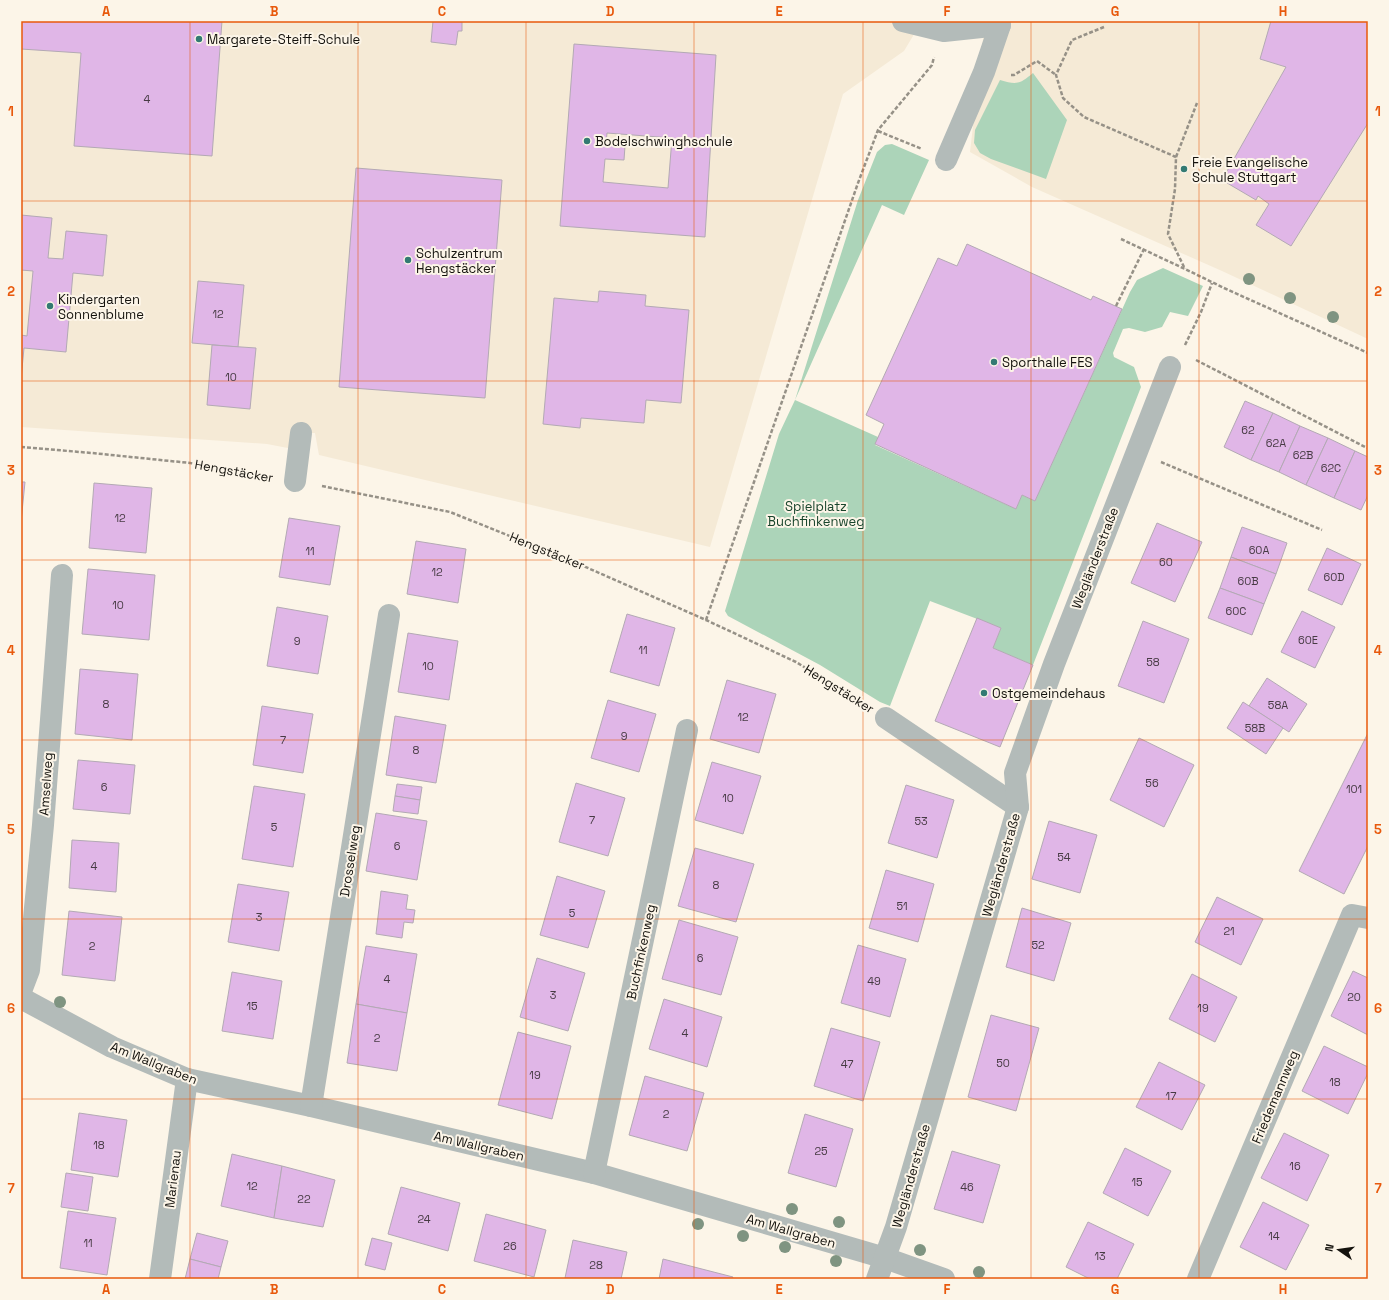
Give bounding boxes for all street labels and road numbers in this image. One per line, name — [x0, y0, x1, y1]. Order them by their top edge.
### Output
street label: Hengstäcker — [193, 456, 275, 486]
street label: Wegländerstraße — [1068, 505, 1122, 611]
street label: Hengstäcker — [507, 528, 587, 574]
street label: Hengstäcker — [801, 661, 877, 717]
street label: Amselweg — [35, 752, 57, 816]
street label: Wegländerstraße — [978, 811, 1024, 919]
street label: Drosselweg — [336, 824, 364, 898]
street label: Buchfinkenweg — [623, 903, 659, 1001]
street label: Am Wallgraben — [108, 1038, 200, 1088]
street label: Friedemannweg — [1248, 1048, 1302, 1146]
street label: Wegländerstraße — [888, 1122, 934, 1230]
street label: Am Wallgraben — [432, 1127, 526, 1165]
street label: Marienau — [161, 1149, 185, 1209]
street label: Am Wallgraben — [744, 1210, 838, 1252]

